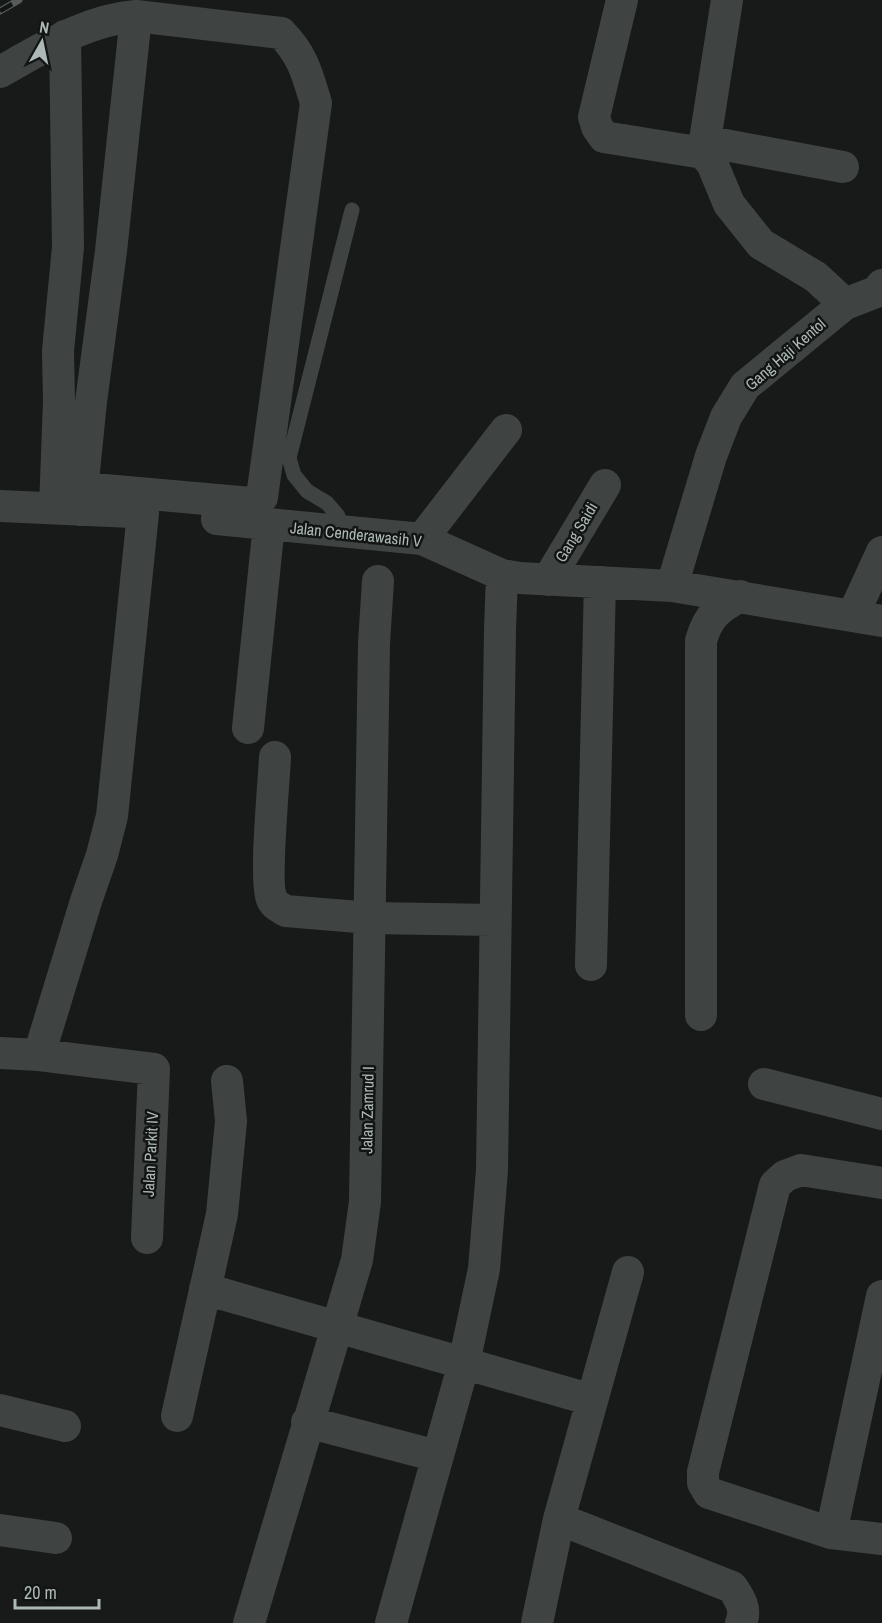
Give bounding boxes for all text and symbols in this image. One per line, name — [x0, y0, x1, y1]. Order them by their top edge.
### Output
north arrow — [12, 12, 72, 72]
text: N — [38, 16, 51, 39]
street label: Gang Haji Kentol — [740, 313, 830, 395]
street label: Gang Saidi — [549, 498, 603, 566]
street label: Jalan Cenderawasih V — [289, 516, 423, 552]
street label: Jalan Zamrud I — [355, 1066, 379, 1154]
street label: Jalan Parkit IV — [137, 1111, 163, 1197]
scale bar — [15, 1572, 99, 1610]
text: 20 m — [24, 1580, 57, 1605]

